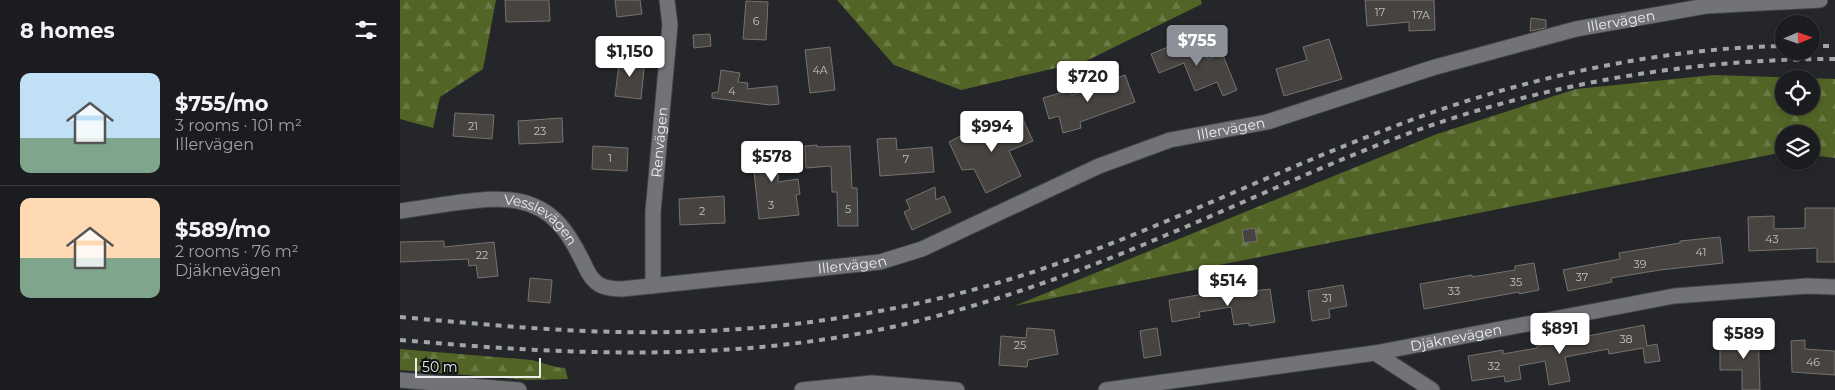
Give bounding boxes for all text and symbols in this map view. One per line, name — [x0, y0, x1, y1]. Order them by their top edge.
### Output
house number: 17 — [1375, 5, 1385, 19]
street label: Illervägen — [1585, 6, 1656, 36]
house number: 17A — [1412, 8, 1430, 22]
house number: 6 — [753, 14, 760, 28]
north arrow — [1775, 15, 1820, 60]
map controls — [1775, 15, 1820, 170]
icon: filters — [352, 16, 380, 44]
text: 8 homes — [20, 18, 115, 43]
pin: $755 — [1167, 24, 1227, 67]
text: $755 — [1178, 31, 1216, 50]
pin: $1,150 — [589, 36, 671, 78]
text: $1,150 — [607, 42, 653, 61]
pin: $720 — [1058, 61, 1118, 103]
house number: 4A — [812, 63, 828, 77]
text: $720 — [1068, 67, 1108, 86]
button: locate — [1775, 70, 1820, 115]
house number: 4 — [728, 84, 736, 98]
text: $755/mo — [175, 91, 269, 116]
icon: home — [60, 93, 120, 153]
street label: Renvägen — [647, 106, 672, 178]
pin: $994 — [962, 110, 1022, 153]
street label: Illervägen — [1195, 114, 1267, 144]
text: 3 rooms · 101 m² — [175, 116, 302, 135]
text: $994 — [971, 117, 1013, 136]
house number: 21 — [468, 119, 478, 133]
house number: 23 — [534, 124, 546, 138]
button: layers — [1775, 125, 1820, 170]
text: Illervägen — [175, 135, 254, 154]
pin: $578 — [742, 140, 802, 183]
text: $578 — [752, 147, 792, 166]
house number: 1 — [608, 151, 612, 165]
house number: 7 — [903, 152, 909, 166]
street label: Vesslevägen — [503, 190, 581, 248]
house number: 3 — [768, 198, 774, 212]
house number: 5 — [845, 202, 851, 216]
house number: 2 — [699, 204, 705, 218]
text: $589/mo — [175, 217, 270, 242]
icon: home — [60, 218, 120, 278]
house number: 43 — [1765, 232, 1779, 246]
text: 2 rooms · 76 m² — [175, 242, 299, 261]
house number: 41 — [1696, 245, 1706, 259]
house number: 22 — [476, 248, 488, 262]
street label: Illervägen — [817, 251, 889, 277]
house number: 39 — [1634, 257, 1647, 271]
text: Djäknevägen — [175, 261, 281, 280]
pin: $514 — [1198, 264, 1258, 307]
house number: 37 — [1576, 270, 1588, 284]
text: $514 — [1209, 271, 1247, 290]
house number: 35 — [1510, 275, 1522, 289]
house number: 33 — [1448, 284, 1460, 298]
house number: 31 — [1322, 291, 1332, 305]
pin: $891 — [1530, 312, 1590, 355]
pin: $589 — [1714, 318, 1774, 360]
text: $891 — [1541, 319, 1579, 338]
street label: Djäknevägen — [1409, 320, 1503, 355]
text: $589 — [1724, 324, 1764, 343]
house number: 38 — [1619, 332, 1633, 346]
house number: 25 — [1014, 338, 1026, 352]
scale bar — [415, 355, 541, 378]
house number: 46 — [1806, 355, 1820, 369]
text: 50 m — [422, 358, 458, 376]
house number: 32 — [1488, 359, 1500, 373]

